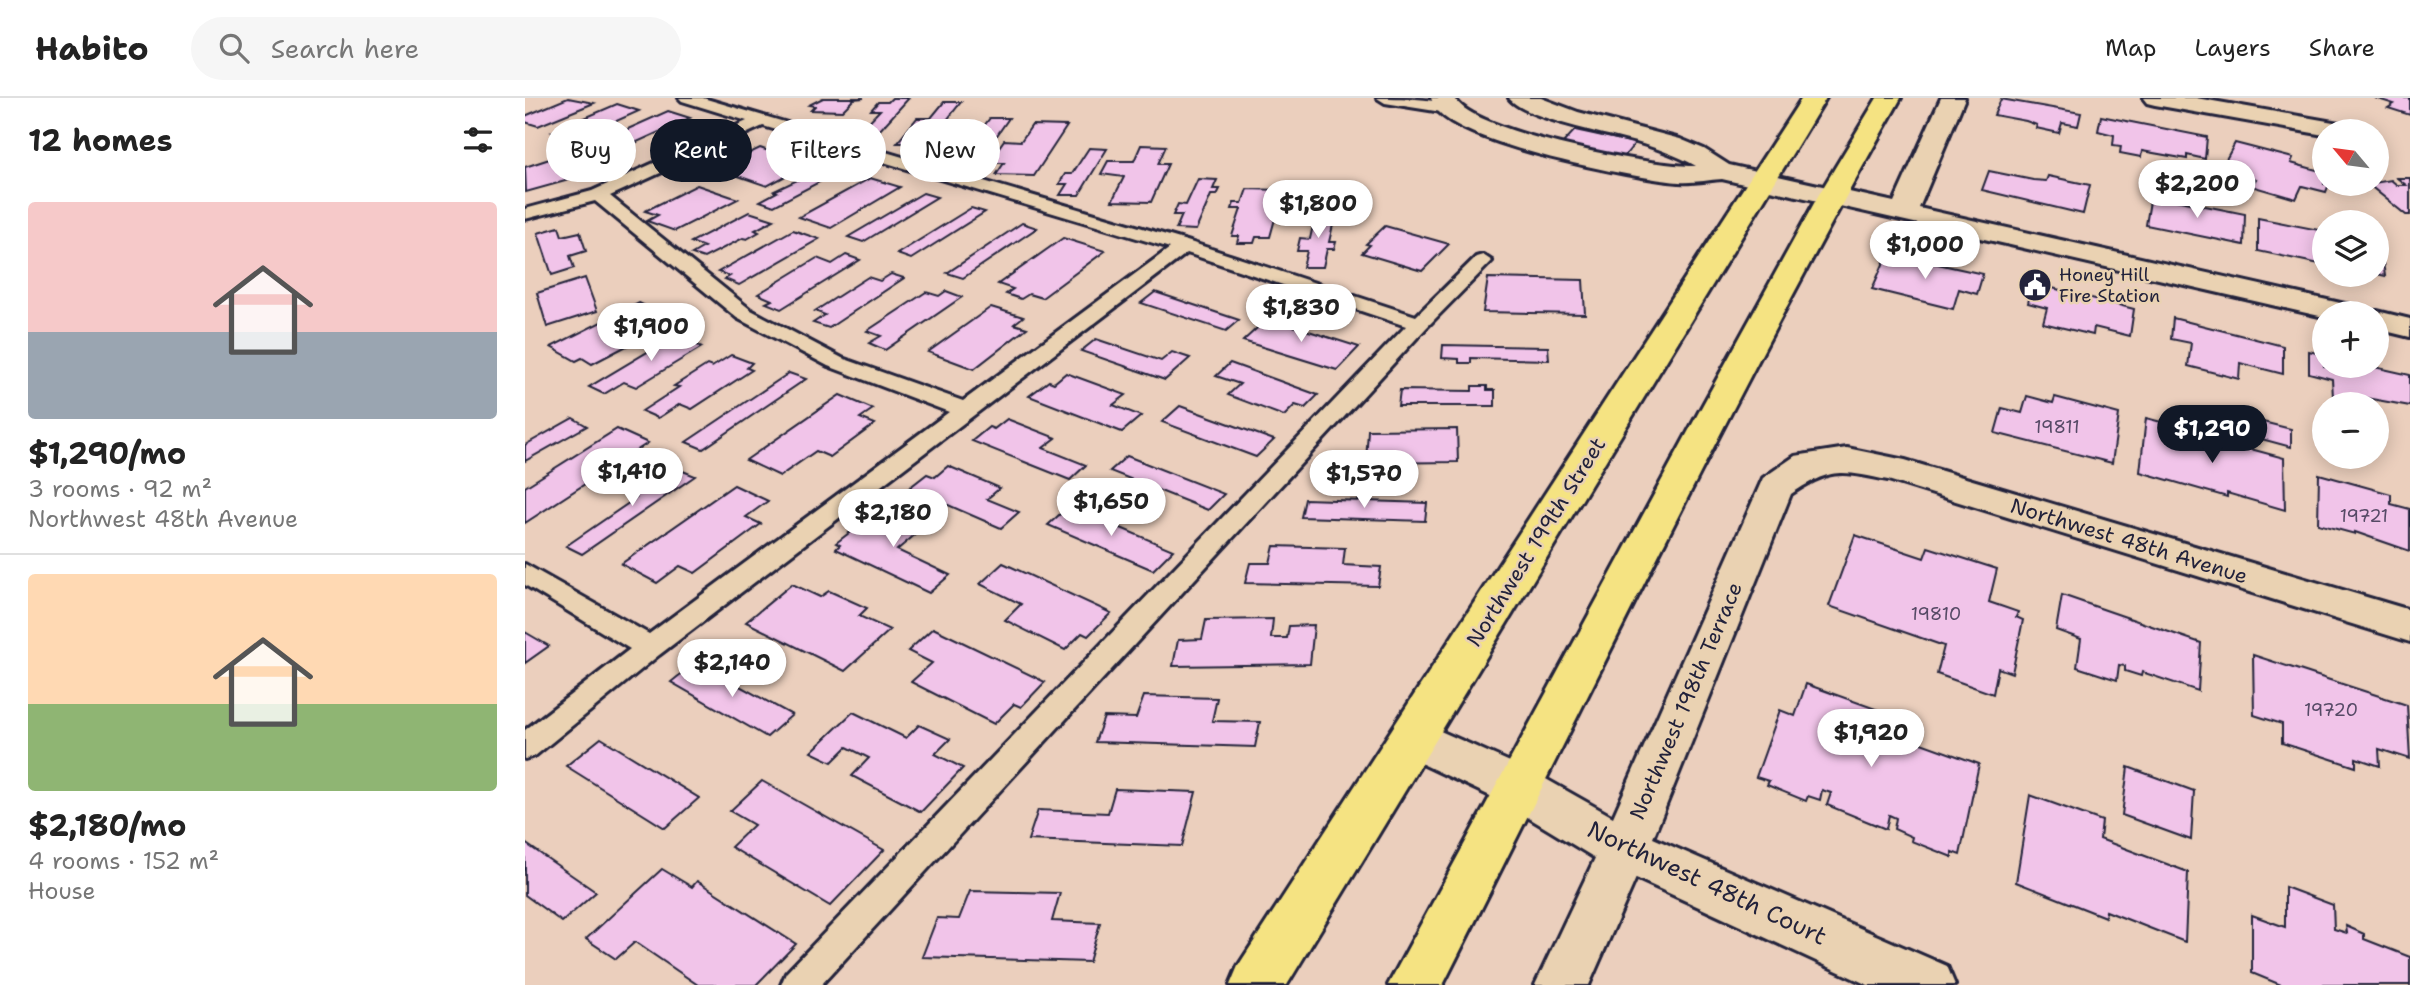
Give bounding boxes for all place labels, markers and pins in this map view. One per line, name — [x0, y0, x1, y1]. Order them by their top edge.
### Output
pin: $2,200 — [2140, 160, 2254, 220]
pin: $1,800 — [1261, 180, 1375, 240]
pin: $1,000 — [1868, 222, 1982, 281]
place label: Honey Hill Fire Station — [2059, 263, 2160, 308]
public building icon: Honey Hill Fire Station — [2016, 266, 2054, 304]
pin: $1,830 — [1244, 285, 1358, 344]
pin: $1,900 — [594, 303, 708, 363]
pin: $1,290 — [2155, 406, 2269, 465]
pin: $1,410 — [575, 448, 689, 508]
pin: $1,570 — [1307, 450, 1421, 510]
pin: $1,650 — [1054, 478, 1168, 538]
pin: $2,180 — [836, 490, 950, 549]
pin: $2,140 — [675, 640, 789, 699]
pin: $1,920 — [1814, 710, 1928, 769]

